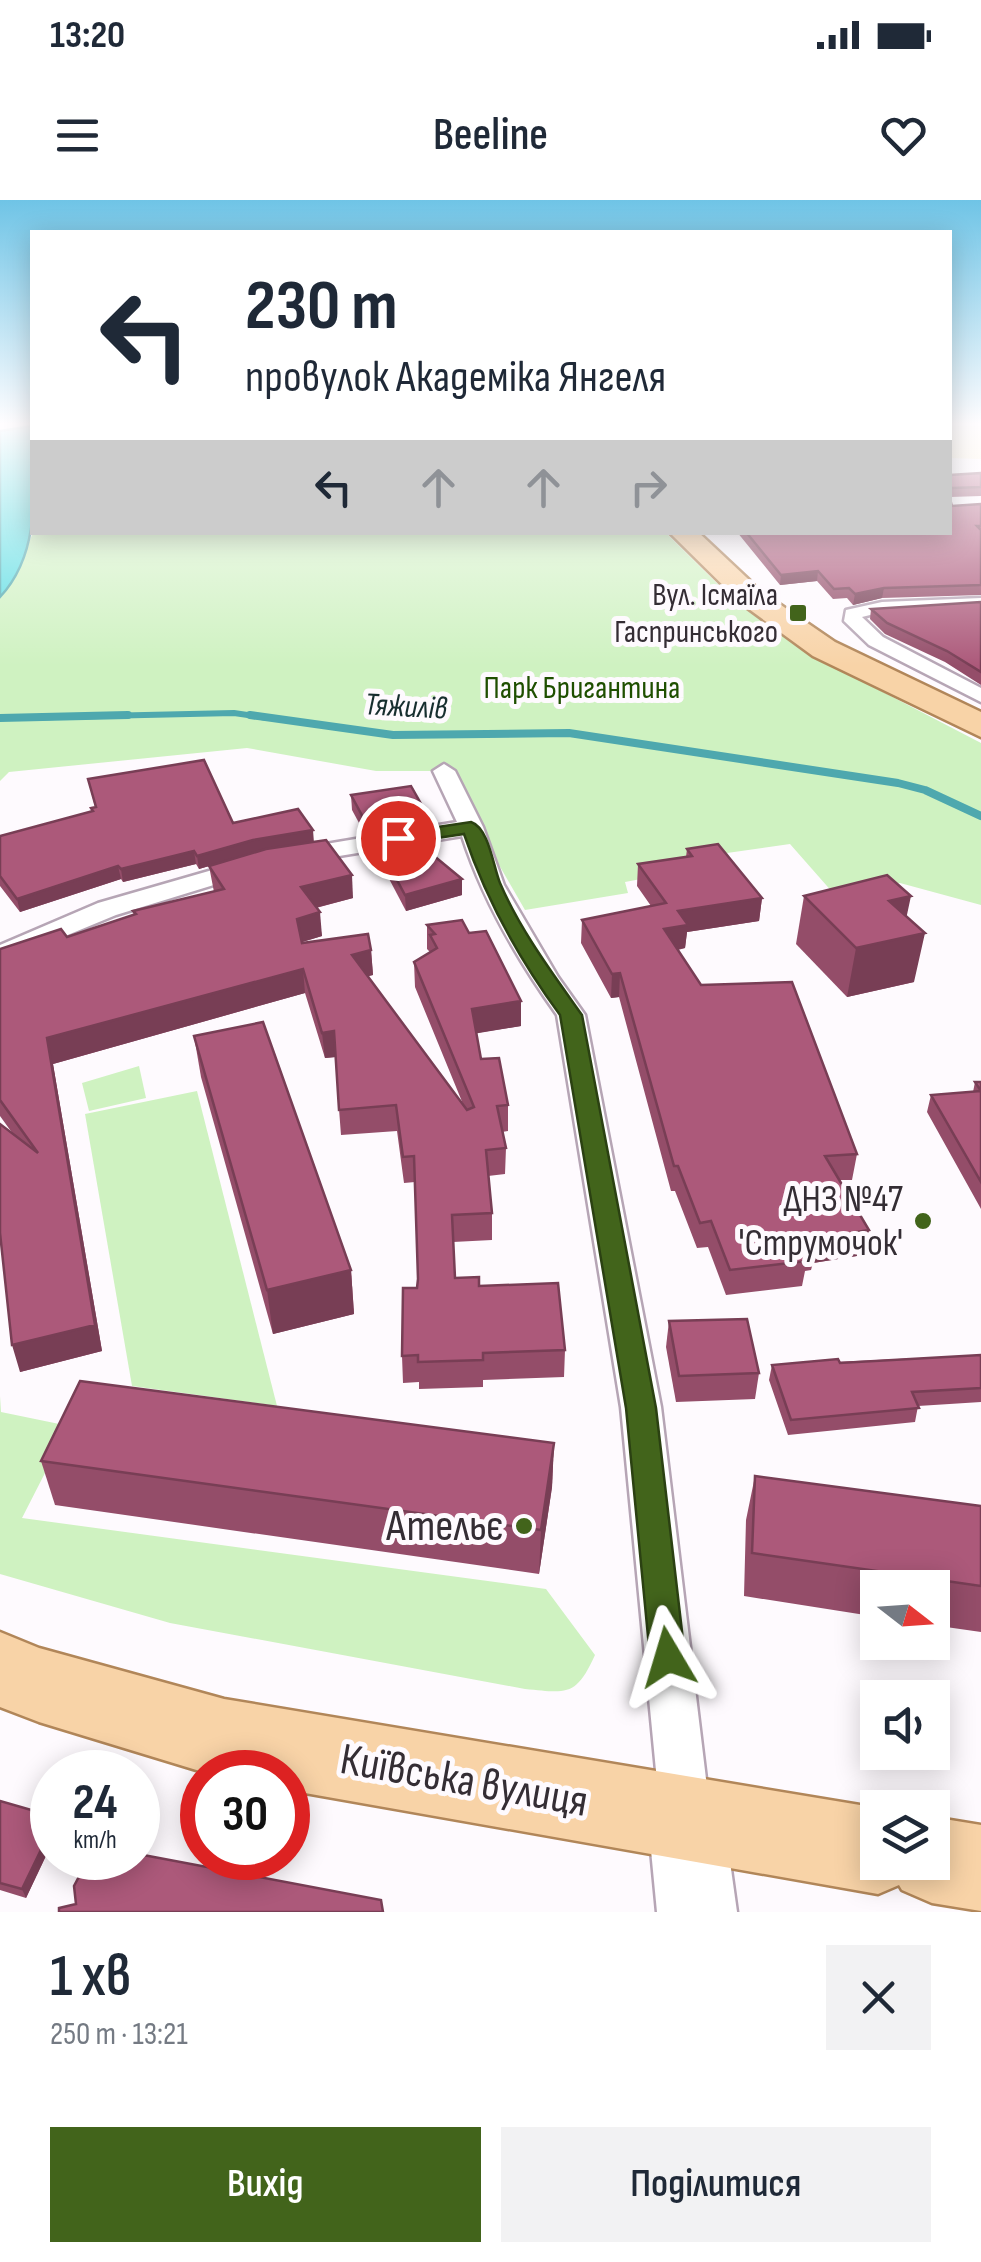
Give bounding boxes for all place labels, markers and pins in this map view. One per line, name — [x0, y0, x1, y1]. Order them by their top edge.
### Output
place label: Вул. Ісмаїла Гаспринського — [614, 576, 778, 652]
marker: Вул. Ісмаїла Гаспринського — [787, 602, 809, 624]
pin — [356, 796, 441, 881]
place label: ДНЗ №47 'Струмочок' — [739, 1177, 903, 1266]
marker: ДНЗ №47 'Струмочок' — [912, 1210, 934, 1232]
place label: Ательє — [385, 1499, 504, 1554]
marker: Ательє — [513, 1515, 535, 1537]

